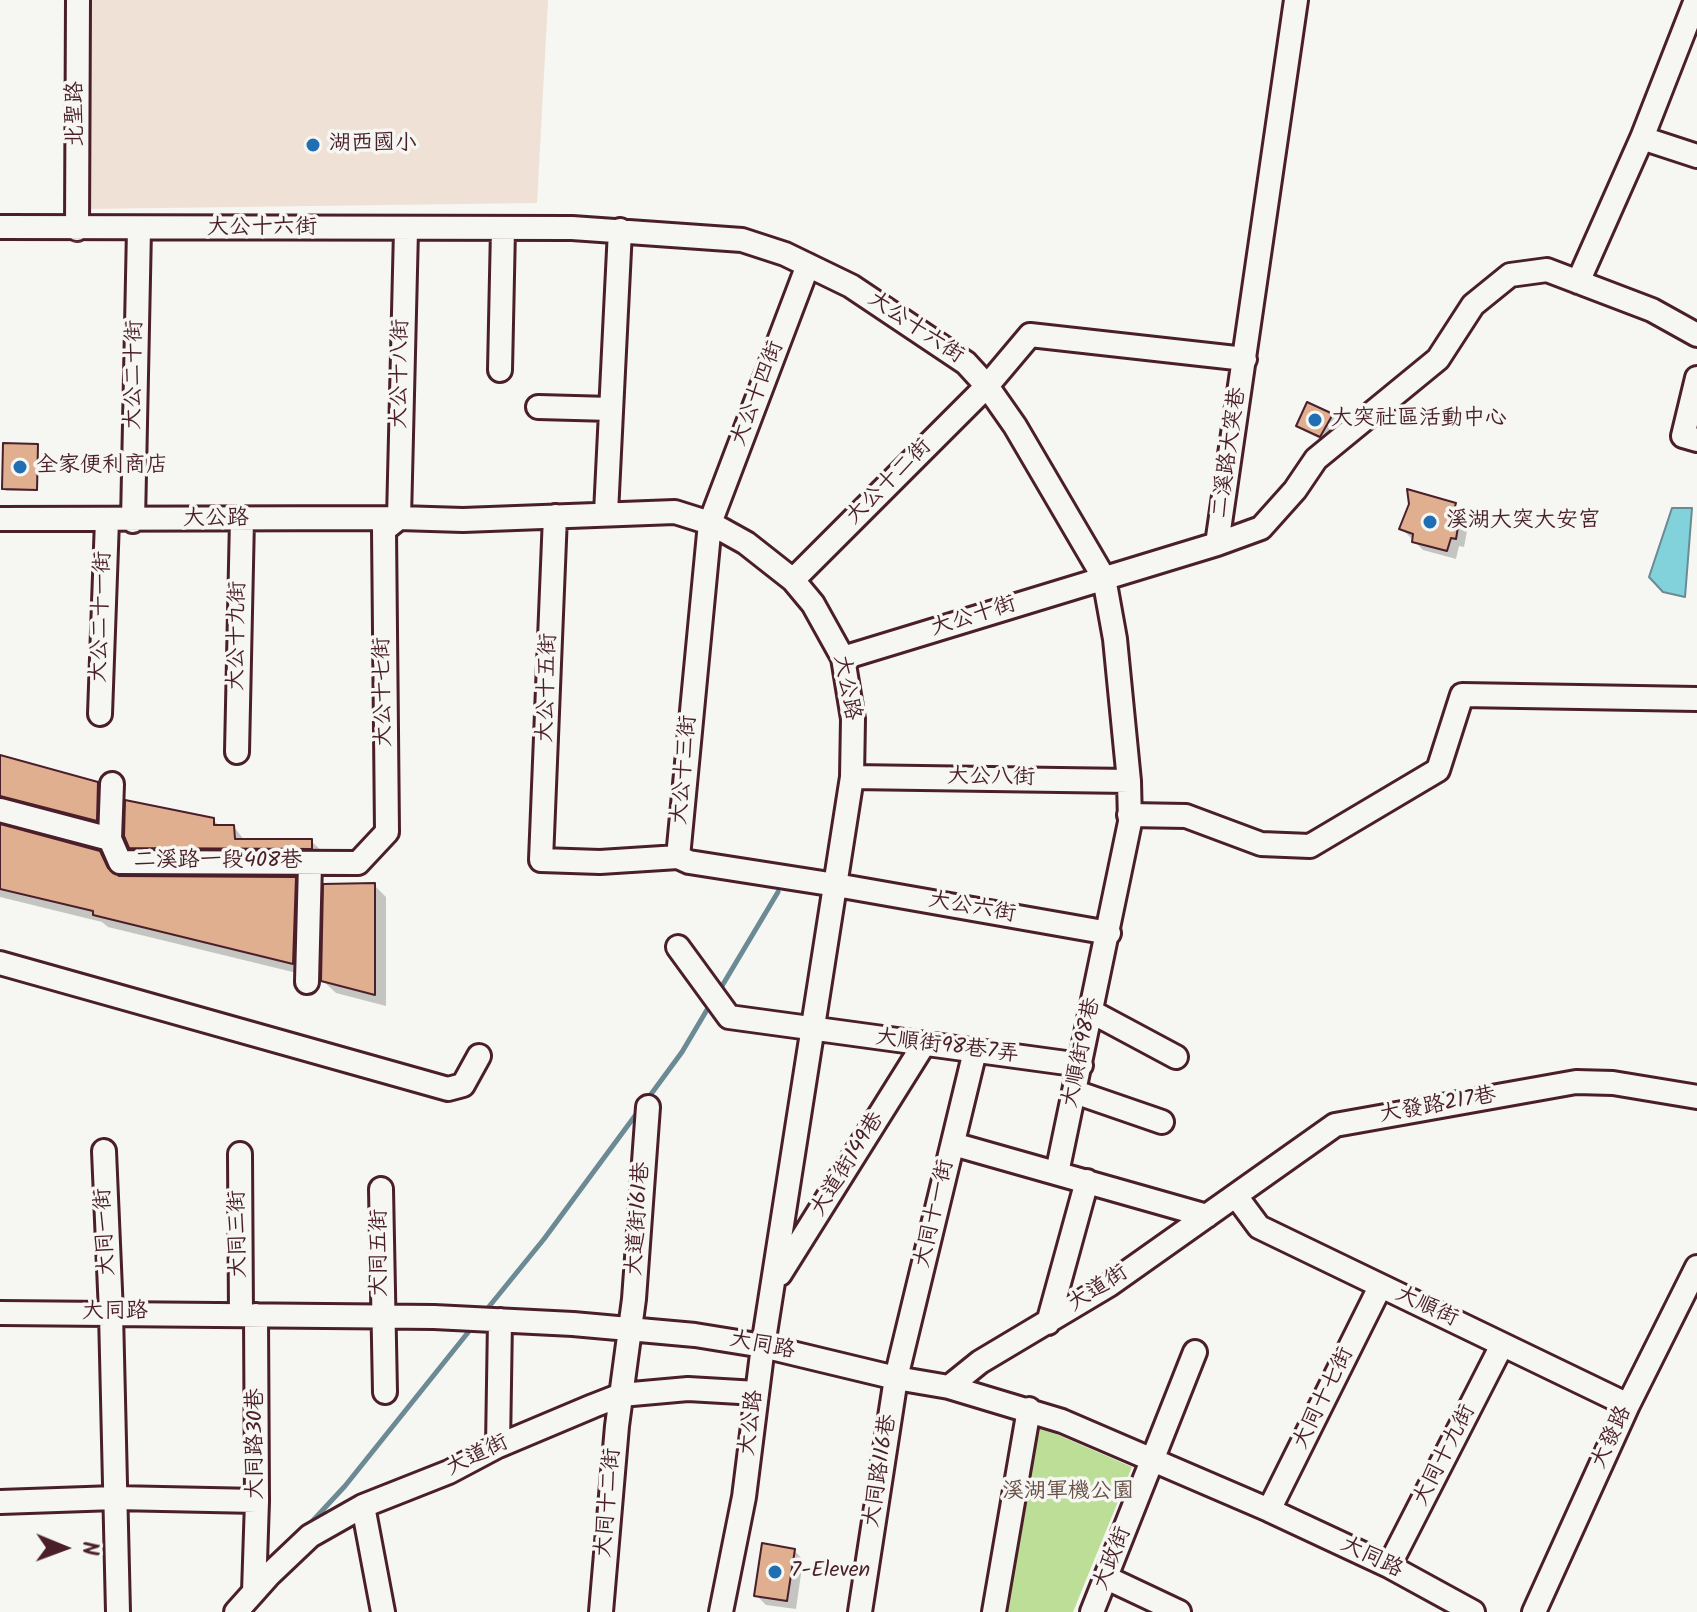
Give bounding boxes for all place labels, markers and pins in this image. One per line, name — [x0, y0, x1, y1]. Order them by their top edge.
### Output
place label: 湖西國小 — [329, 132, 417, 158]
marker: 湖西國小 — [304, 136, 322, 154]
place label: 大突社區活動中心 — [1331, 407, 1507, 433]
marker: 大突社區活動中心 — [1306, 411, 1324, 429]
place label: 全家便利商店 — [36, 454, 168, 480]
marker: 全家便利商店 — [11, 458, 29, 476]
place label: 溪湖大突大安宮 — [1446, 509, 1600, 535]
marker: 溪湖大突大安宮 — [1421, 513, 1439, 531]
place label: 7-Eleven — [791, 1559, 870, 1585]
marker: 7-Eleven — [766, 1563, 784, 1581]

